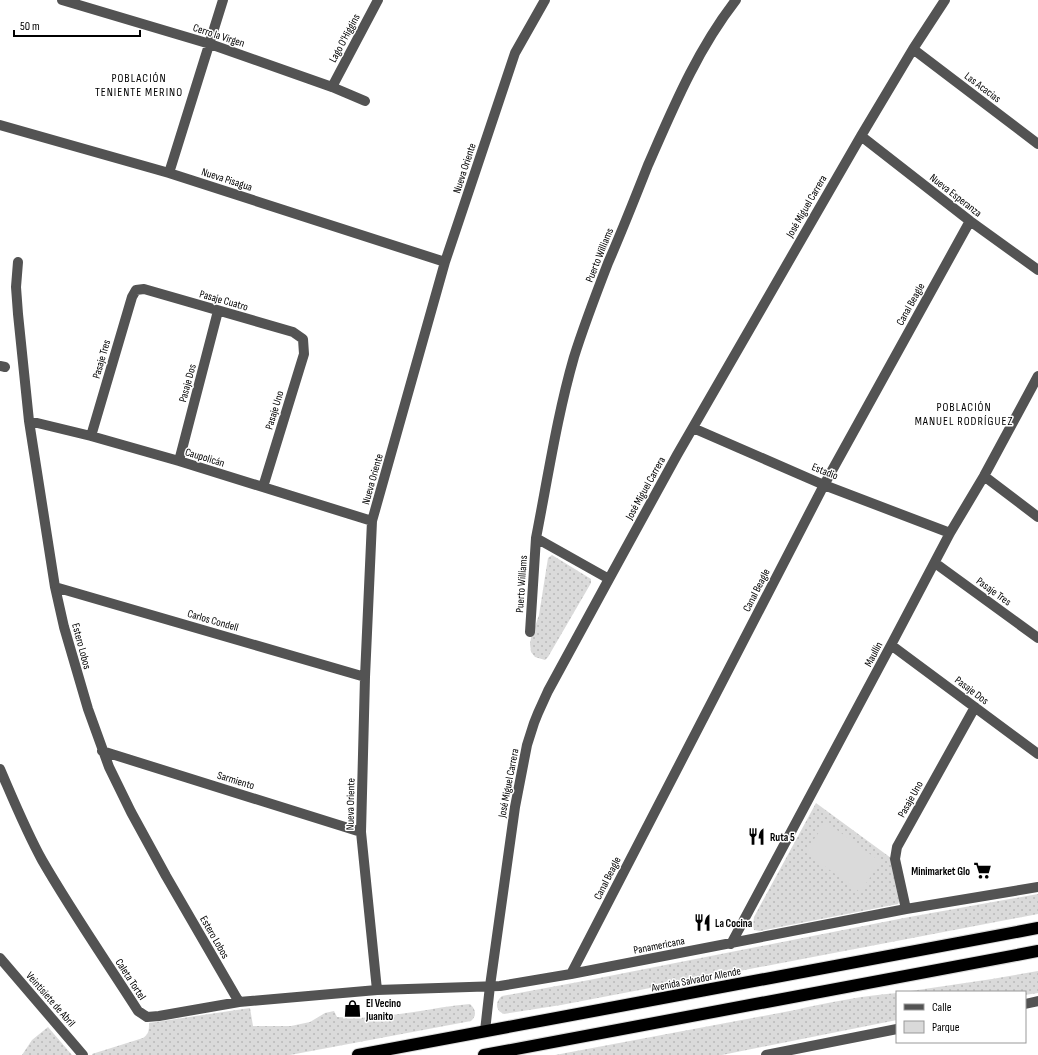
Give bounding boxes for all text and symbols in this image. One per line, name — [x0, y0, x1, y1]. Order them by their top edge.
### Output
scale bar — [14, 12, 140, 38]
street label: Lago O'Higgins — [326, 12, 363, 65]
text: 50 m — [20, 19, 40, 34]
street label: Cerro la Virgen — [191, 21, 247, 50]
street label: Las Acacias — [962, 70, 1003, 105]
district label: POBLACIÓN TENIENTE MERINO — [95, 71, 183, 100]
street label: Nueva Oriente — [450, 141, 479, 195]
street label: Nueva Pisagua — [200, 165, 254, 194]
street label: Nueva Esperanza — [927, 171, 984, 220]
street label: José Miguel Carrera — [783, 173, 830, 241]
street label: Puerto Williams — [583, 226, 616, 284]
street label: Canal Beagle — [893, 281, 927, 328]
street label: Pasaje Cuatro — [198, 287, 250, 314]
street label: Pasaje Tres — [90, 338, 113, 380]
street label: Pasaje Dos — [176, 363, 199, 404]
street label: Pasaje Uno — [262, 389, 287, 431]
district label: POBLACIÓN MANUEL RODRÍGUEZ — [915, 400, 1013, 429]
street label: Caupolicán — [184, 445, 226, 470]
street label: Nueva Oriente — [359, 452, 386, 506]
street label: José Miguel Carrera — [622, 455, 668, 523]
street label: Estadio — [810, 460, 840, 483]
street label: Puerto Williams — [513, 555, 530, 613]
street label: Canal Beagle — [740, 567, 773, 614]
street label: Pasaje Tres — [974, 574, 1014, 608]
street label: Carlos Condell — [186, 607, 240, 634]
street label: Estero Lobos — [69, 622, 94, 671]
street label: Maullín — [862, 639, 885, 669]
street label: Pasaje Dos — [952, 673, 991, 707]
street label: José Miguel Carrera — [495, 748, 522, 820]
street label: Sarmiento — [216, 769, 256, 792]
street label: Nueva Oriente — [344, 778, 357, 830]
street label: Pasaje Uno — [895, 778, 926, 820]
restaurant icon: Ruta 5 — [747, 827, 767, 847]
place label: Ruta 5 — [770, 831, 795, 844]
street label: Canal Beagle — [591, 855, 624, 902]
supermarket icon: Minimarket Glo — [973, 861, 993, 881]
place label: Minimarket Glo — [911, 865, 970, 878]
restaurant icon: La Cocina — [692, 913, 712, 933]
street label: Estero Lobos — [197, 914, 232, 961]
place label: La Cocina — [715, 917, 753, 930]
street label: Panamericana — [632, 934, 686, 957]
street label: Caleta Tortel — [112, 956, 149, 1002]
street label: Avenida Salvador Allende — [649, 964, 742, 995]
street label: Veintisiete de Abril — [23, 969, 78, 1029]
legend — [896, 991, 1026, 1043]
place label: El Vecino Juanito — [365, 997, 401, 1023]
shop icon: El Vecino Juanito — [343, 999, 363, 1019]
text: Calle — [932, 1000, 952, 1015]
text: Parque — [932, 1020, 960, 1035]

